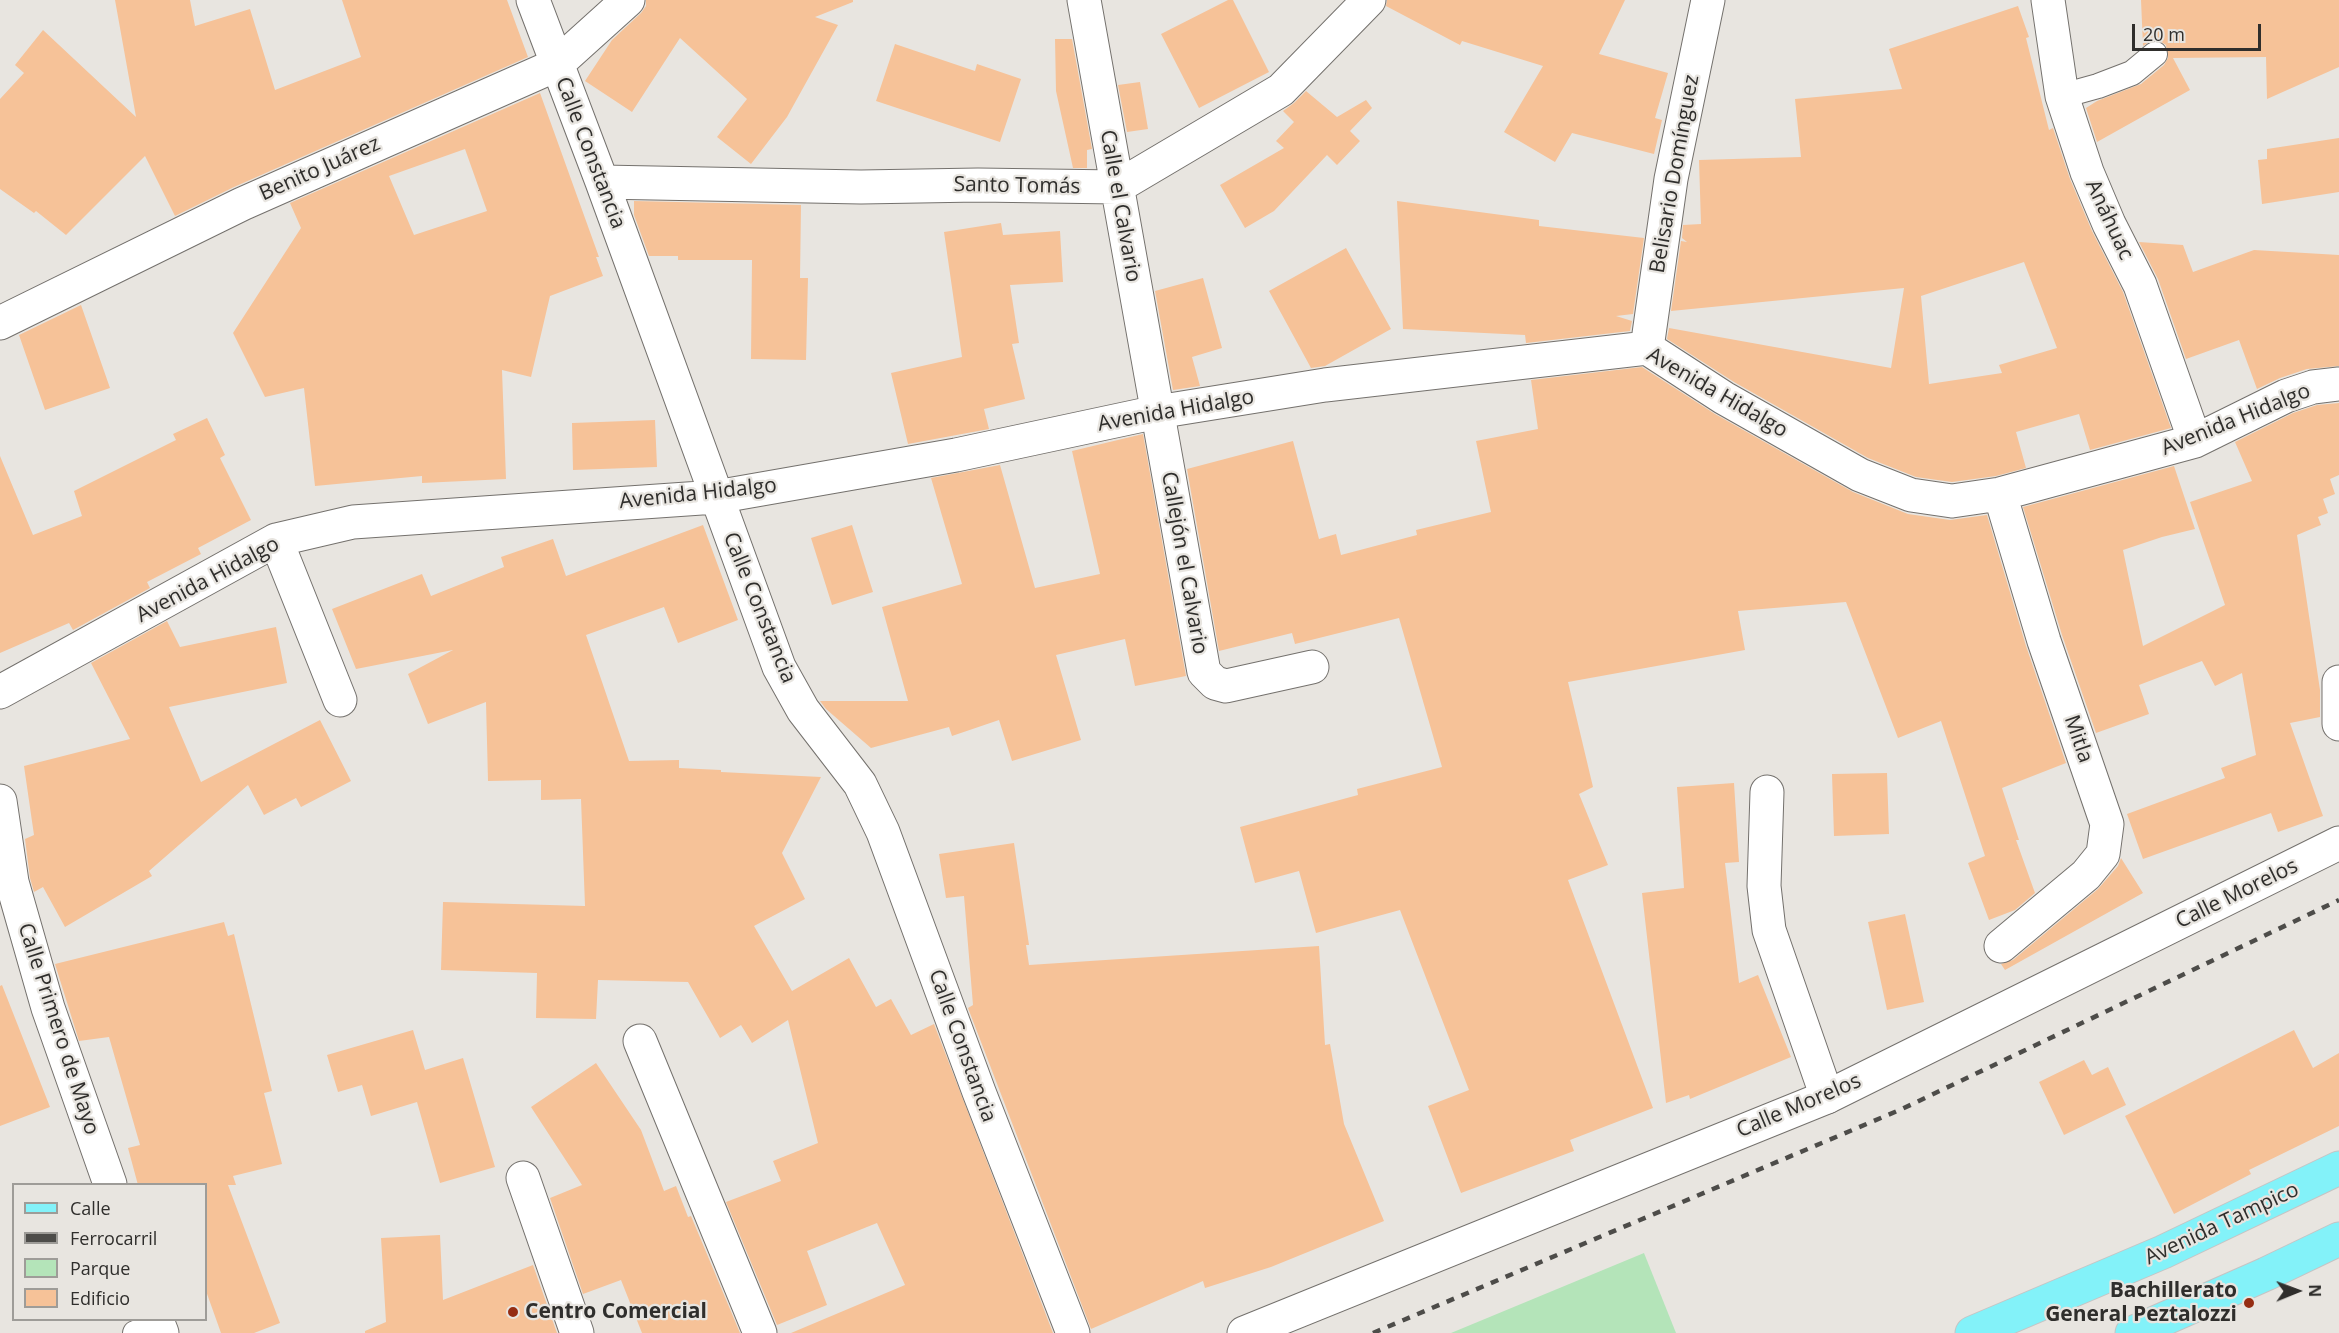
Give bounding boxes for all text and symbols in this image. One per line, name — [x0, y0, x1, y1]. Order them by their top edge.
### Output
scale bar — [2135, 12, 2264, 50]
text: 20 m — [2143, 22, 2185, 46]
street label: Belisario Domínguez — [1645, 73, 1705, 275]
street label: Calle Constancia — [549, 74, 631, 232]
street label: Calle el Calvario — [1094, 128, 1146, 284]
street label: Benito Juárez — [256, 131, 384, 207]
street label: Santo Tomás — [953, 172, 1081, 200]
street label: Anáhuac — [2080, 176, 2138, 264]
street label: Avenida Hidalgo — [1642, 343, 1792, 443]
street label: Avenida Hidalgo — [2158, 379, 2314, 461]
street label: Avenida Hidalgo — [1096, 385, 1256, 437]
street label: Callejón el Calvario — [1156, 470, 1212, 656]
street label: Avenida Hidalgo — [618, 473, 778, 515]
street label: Calle Constancia — [717, 529, 801, 687]
street label: Avenida Hidalgo — [132, 532, 284, 628]
street label: Mitla — [2058, 712, 2098, 766]
street label: Calle Morelos — [2172, 854, 2302, 934]
street label: Calle Primero de Mayo — [12, 920, 104, 1138]
street label: Calle Constancia — [923, 966, 1001, 1126]
street label: Calle Morelos — [1733, 1068, 1865, 1144]
street label: Avenida Tampico — [2141, 1177, 2303, 1271]
legend — [12, 1183, 207, 1321]
text: Calle — [70, 1196, 111, 1220]
text: Ferrocarril — [70, 1226, 157, 1250]
text: Parque — [70, 1256, 130, 1280]
north arrow — [2267, 1261, 2327, 1321]
place label: Bachillerato General Peztalozzi — [2045, 1278, 2237, 1328]
text: N — [2304, 1284, 2326, 1297]
text: Edificio — [70, 1286, 130, 1310]
marker: Bachillerato General Peztalozzi — [2242, 1296, 2256, 1310]
place label: Centro Comercial — [525, 1299, 707, 1325]
marker: Centro Comercial — [506, 1305, 520, 1319]

